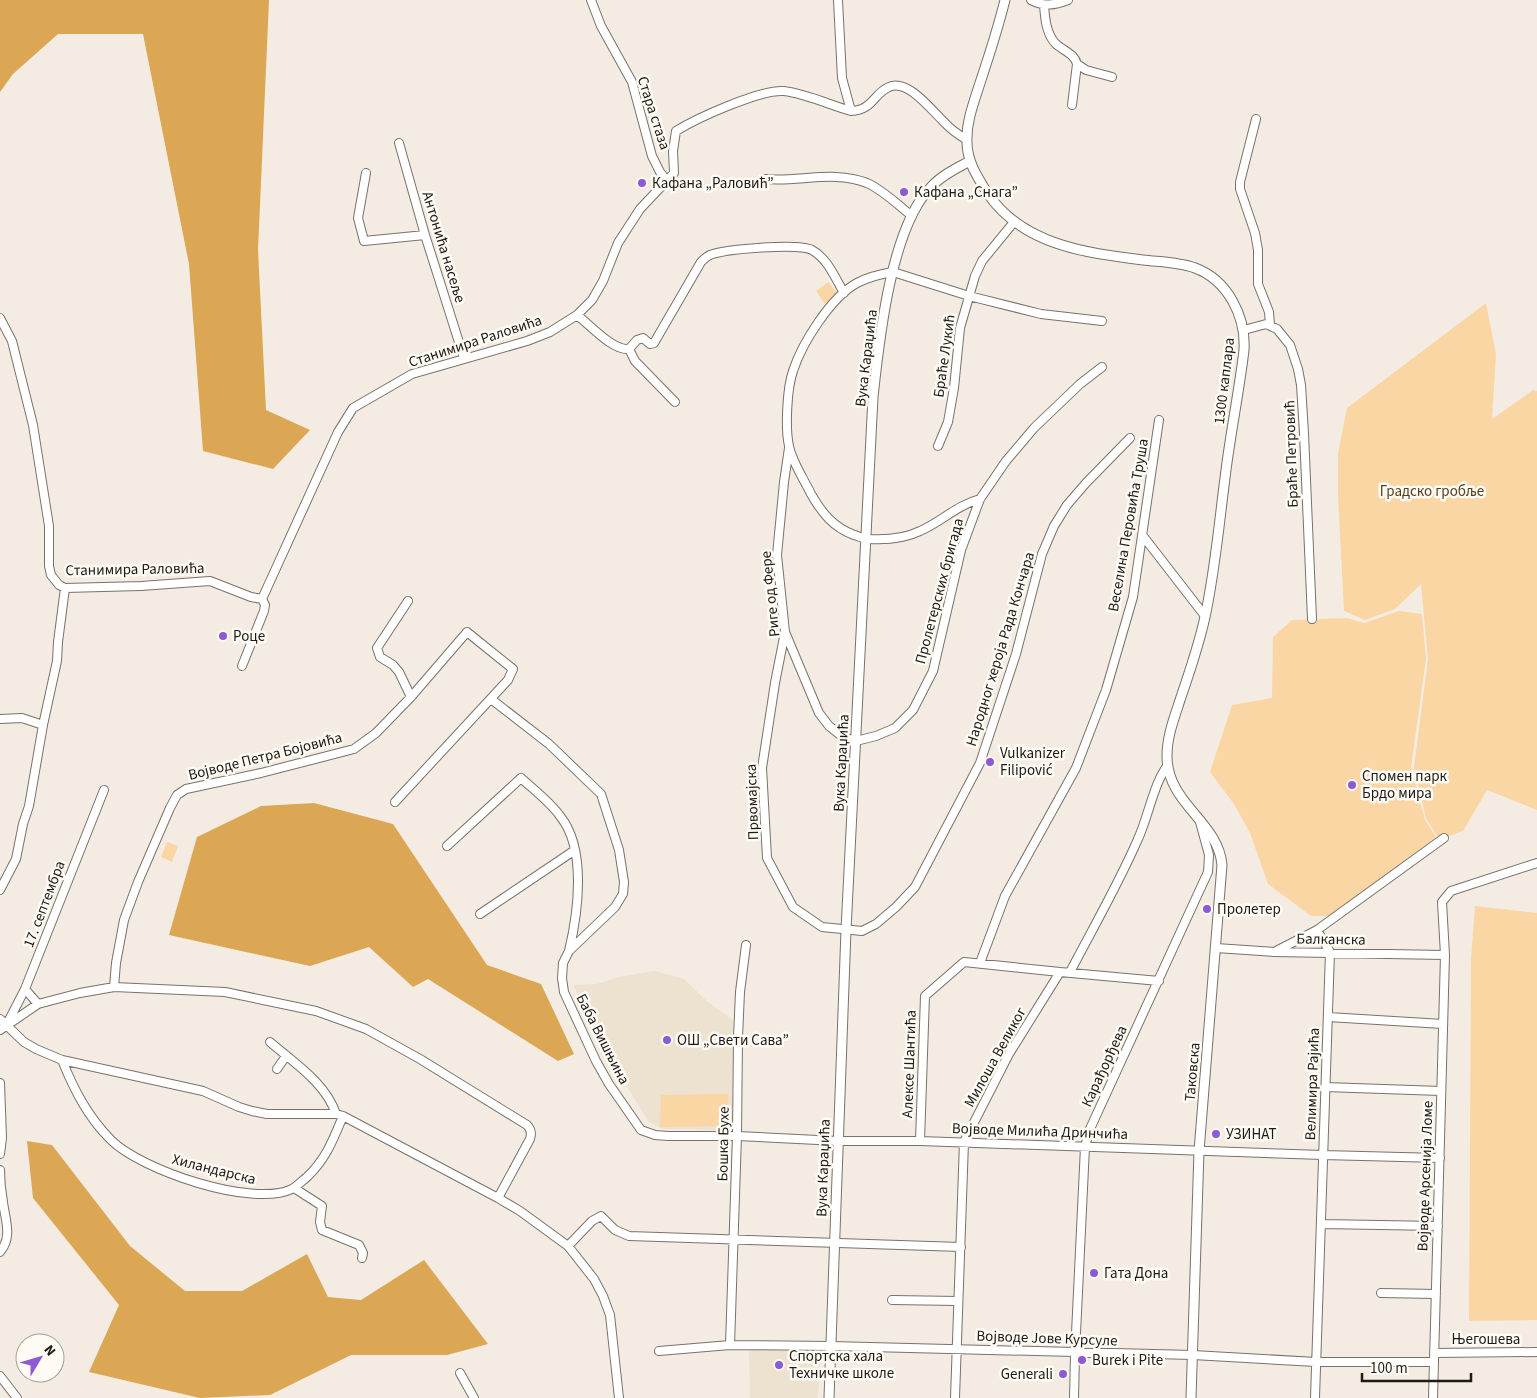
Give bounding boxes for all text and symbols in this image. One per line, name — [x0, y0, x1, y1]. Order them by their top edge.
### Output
street label: Стара стаза — [632, 74, 675, 153]
place label: Кафана „Раловић” — [652, 173, 774, 194]
marker: Кафана „Раловић” — [636, 177, 648, 189]
place label: Кафана „Снага” — [914, 182, 1018, 203]
marker: Кафана „Снага” — [898, 186, 910, 198]
street label: Антонића насеље — [417, 189, 470, 305]
street label: Вука Караџића — [850, 308, 883, 408]
street label: Станимира Раловића — [406, 310, 545, 373]
street label: Браће Лукић — [928, 313, 961, 399]
street label: 1300 каплара — [1209, 337, 1240, 426]
street label: Браће Петровић — [1279, 400, 1304, 508]
street label: Веселина Перовића Труша — [1103, 437, 1154, 613]
park label: Градско гробље — [1380, 481, 1484, 502]
street label: Пролетерских бригада — [910, 516, 969, 666]
street label: Народног хероја Рада Кончара — [961, 549, 1040, 749]
street label: Риге од Фере — [756, 550, 785, 638]
street label: Станимира Раловића — [65, 558, 205, 581]
place label: Роце — [233, 626, 265, 647]
marker: Роце — [217, 630, 229, 642]
street label: Вука Караџића — [828, 714, 855, 812]
street label: Војводе Петра Бојовића — [186, 727, 344, 786]
place label: Vulkanizer Filipović — [1000, 743, 1066, 781]
marker: Vulkanizer Filipović — [984, 756, 996, 768]
street label: Првомајска — [741, 764, 764, 840]
place label: Спомен парк Брдо мира — [1362, 766, 1448, 804]
marker: Спомен парк Брдо мира — [1346, 779, 1358, 791]
street label: 17. септембра — [18, 858, 71, 951]
place label: Пролетер — [1217, 899, 1281, 920]
marker: Пролетер — [1201, 903, 1213, 915]
street label: Балканска — [1296, 928, 1366, 951]
street label: Баба Вишњина — [571, 990, 634, 1088]
street label: Милоша Великог — [959, 1003, 1032, 1111]
street label: Алексе Шантића — [897, 1010, 922, 1118]
street label: Карађорђева — [1076, 1022, 1133, 1110]
street label: Велимира Рајића — [1300, 1027, 1325, 1141]
place label: ОШ „Свети Сава” — [677, 1030, 789, 1051]
marker: ОШ „Свети Сава” — [661, 1034, 673, 1046]
street label: Таковска — [1179, 1042, 1206, 1102]
street label: Војводе Арсенија Ломе — [1412, 1100, 1439, 1252]
street label: Бошка Бухе — [712, 1106, 735, 1182]
street label: Војводе Милића Дринчића — [952, 1118, 1128, 1145]
street label: Вука Караџића — [811, 1119, 836, 1217]
place label: УЗИНАТ — [1226, 1124, 1277, 1145]
marker: УЗИНАТ — [1210, 1128, 1222, 1140]
street label: Хиландарска — [170, 1149, 258, 1190]
place label: Гата Дона — [1104, 1263, 1168, 1284]
marker: Гата Дона — [1088, 1267, 1100, 1279]
street label: Војводе Јове Курсуле — [976, 1326, 1118, 1351]
street label: Његошева — [1452, 1329, 1520, 1350]
north arrow — [15, 1333, 65, 1383]
text: N — [39, 1341, 60, 1360]
place label: Спортска хала Техничке школе — [789, 1346, 894, 1384]
place label: Burek i Pite — [1092, 1350, 1163, 1371]
scale bar — [1362, 1350, 1471, 1382]
marker: Burek i Pite — [1076, 1354, 1088, 1366]
text: 100 m — [1370, 1358, 1408, 1379]
marker: Спортска хала Техничке школе — [773, 1359, 785, 1371]
place label: Generali — [1001, 1364, 1053, 1385]
marker: Generali — [1057, 1368, 1069, 1380]

